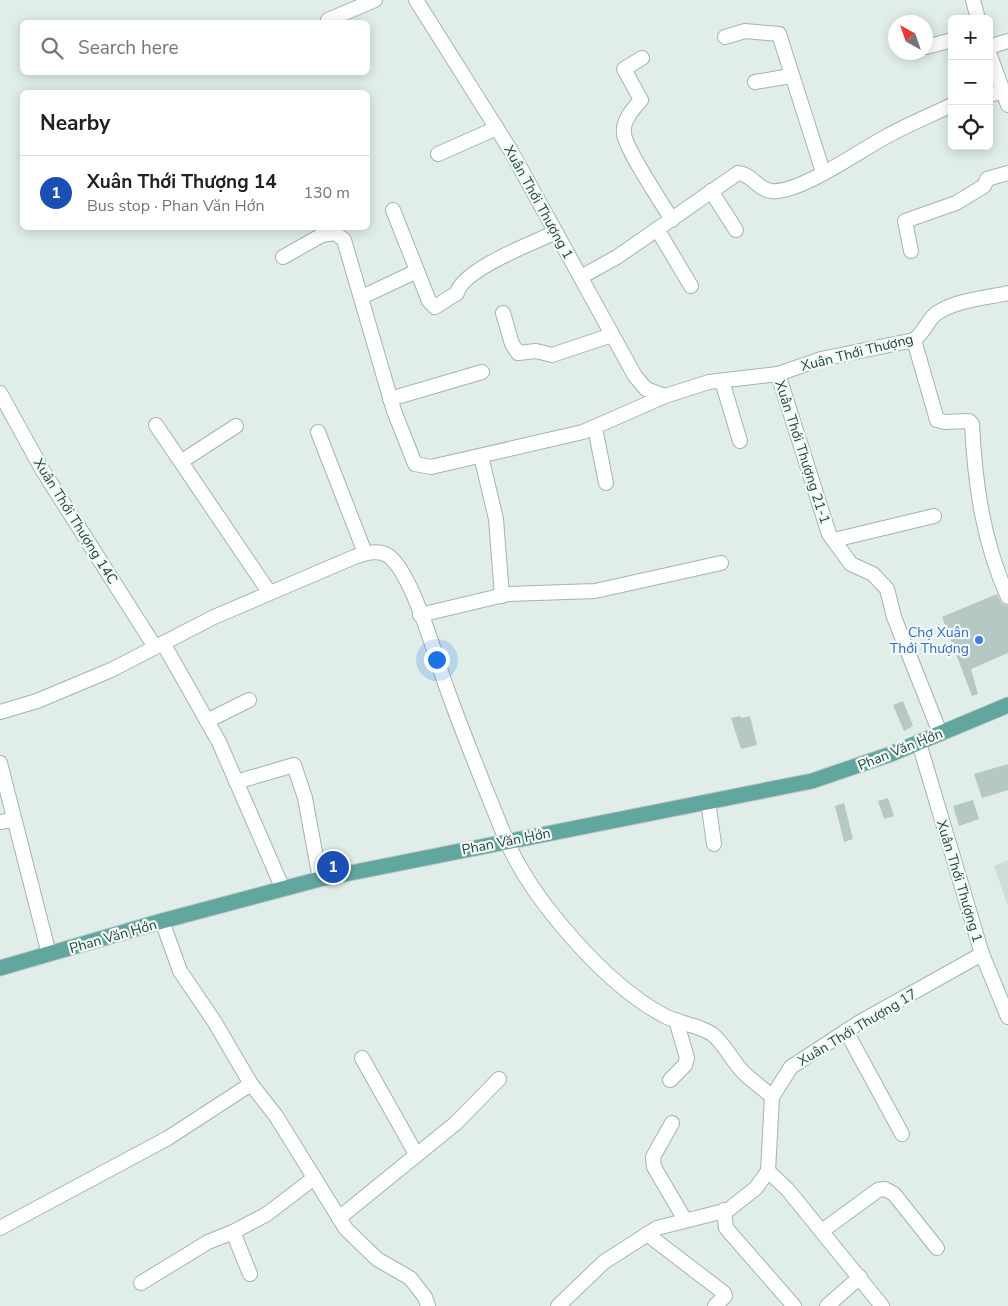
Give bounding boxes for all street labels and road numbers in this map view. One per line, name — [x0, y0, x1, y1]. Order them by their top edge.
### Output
street label: Xuân Thới Thượng 1 — [499, 142, 578, 262]
street label: Xuân Thới Thượng — [799, 329, 915, 376]
street label: Xuân Thới Thượng 21-1 — [770, 378, 835, 526]
street label: Xuân Thới Thượng 14C — [29, 455, 122, 588]
street label: Phan Văn Hớn — [855, 724, 945, 775]
street label: Xuân Thới Thượng 1 — [932, 818, 987, 945]
street label: Phan Văn Hớn — [460, 824, 552, 859]
street label: Phan Văn Hớn — [67, 915, 159, 958]
street label: Xuân Thới Thượng 17 — [794, 984, 920, 1070]

